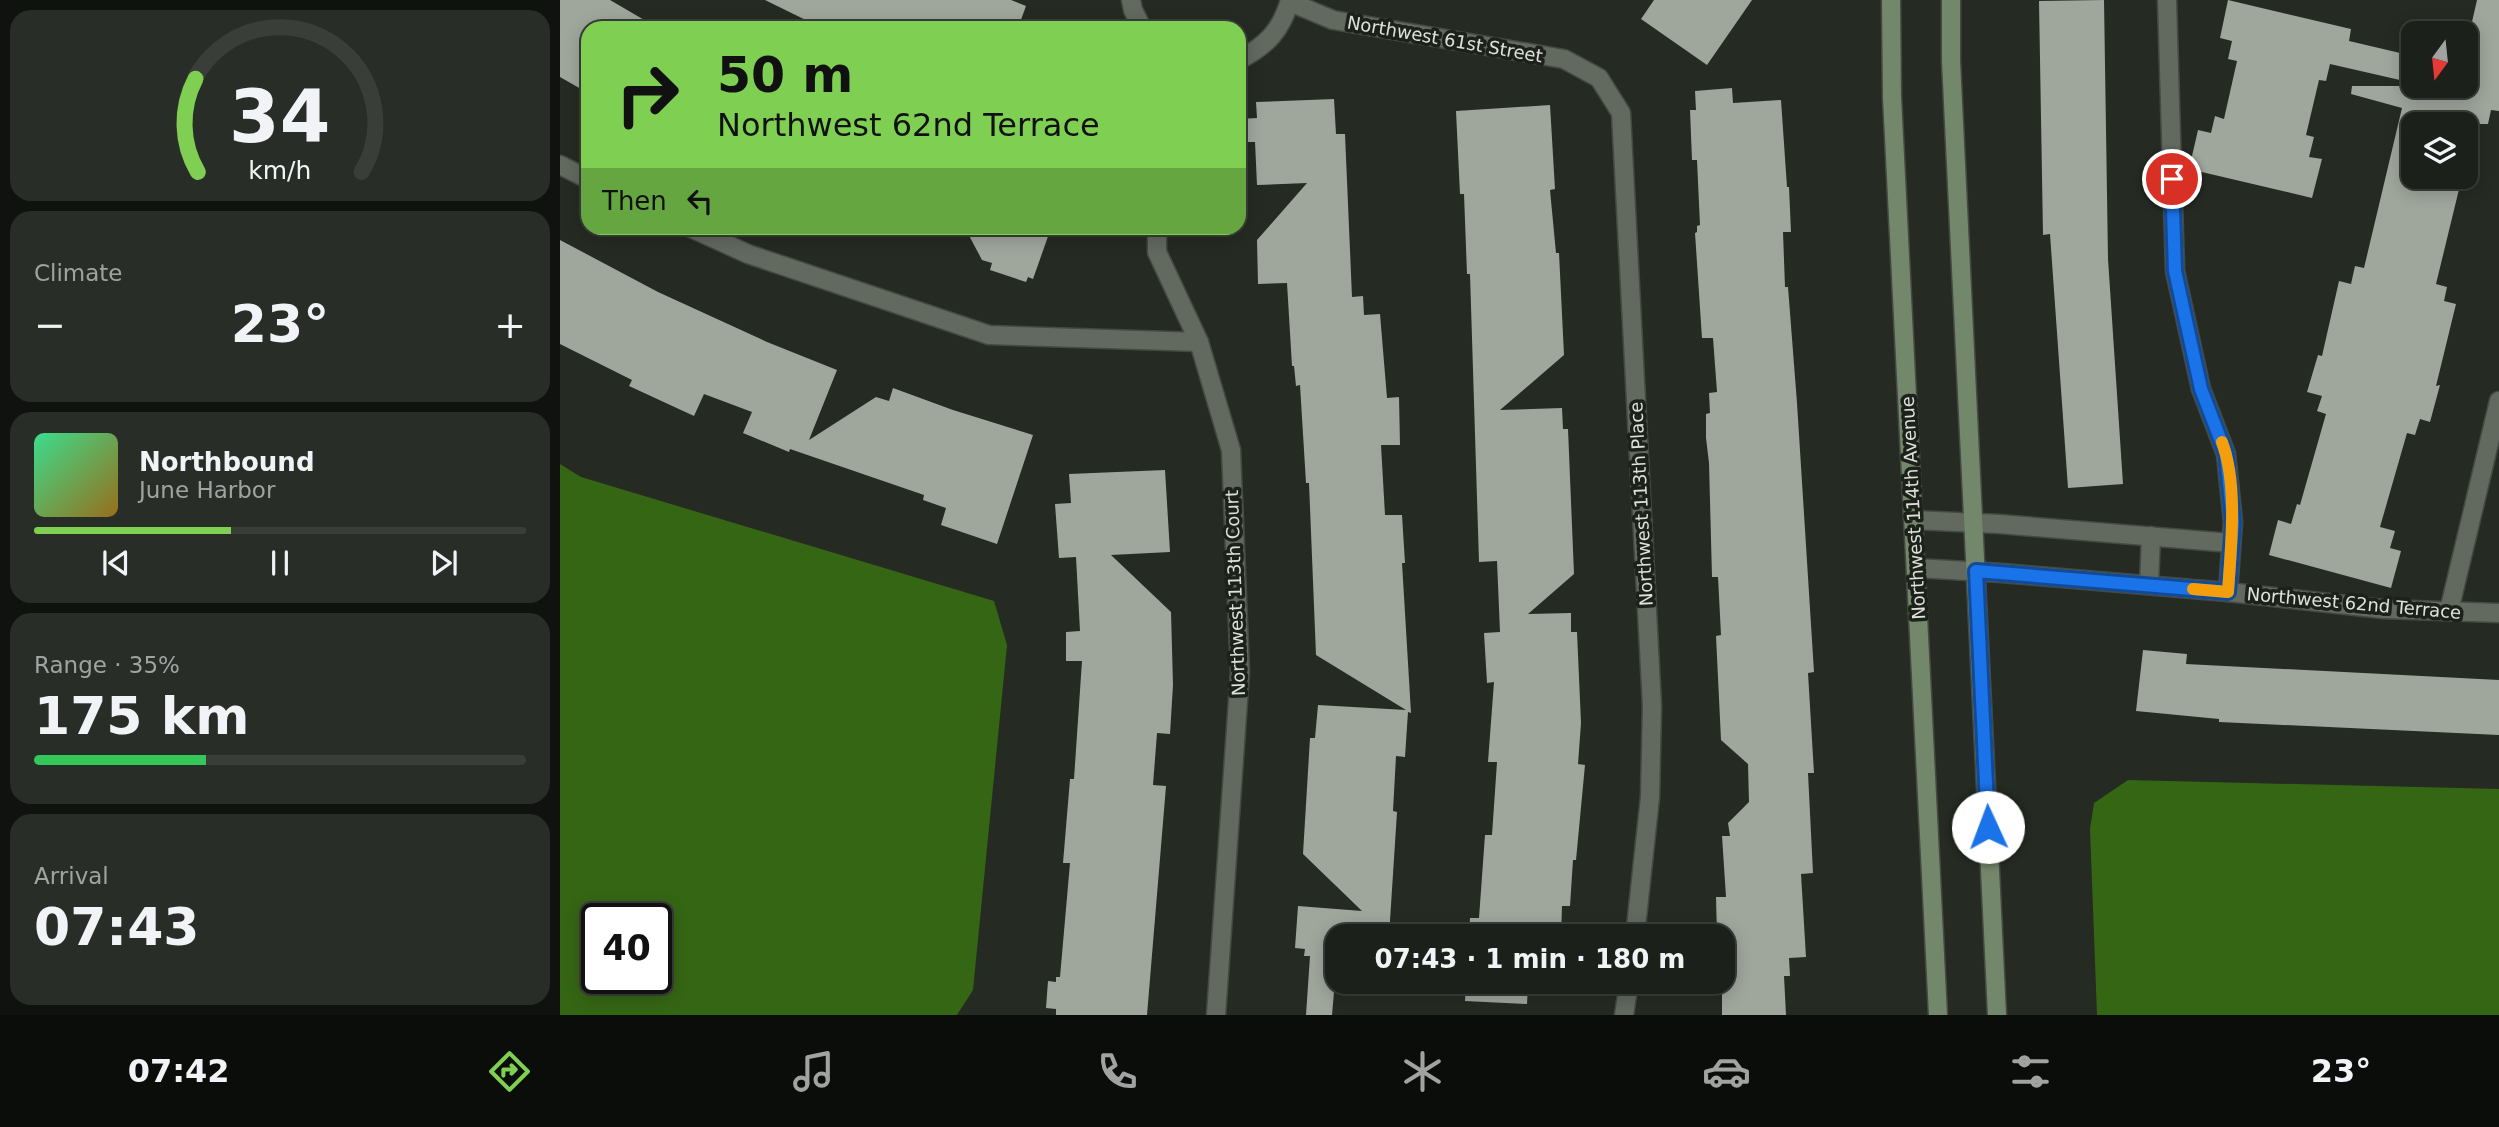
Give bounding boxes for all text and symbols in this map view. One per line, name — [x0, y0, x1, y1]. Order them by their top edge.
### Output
street label: Northwest 61st Street — [1346, 11, 1544, 67]
north arrow — [2401, 21, 2478, 98]
map controls — [2401, 21, 2478, 189]
text: 50 m — [717, 47, 853, 104]
icon: right — [602, 49, 693, 140]
text: 34 — [229, 74, 331, 159]
text: Northwest 62nd Terrace — [717, 106, 1100, 144]
button: layers — [2401, 112, 2478, 189]
pin — [2142, 149, 2202, 209]
text: km/h — [248, 155, 312, 184]
icon: arrive — [2153, 160, 2191, 198]
icon: left — [681, 182, 719, 220]
text: Then — [602, 186, 667, 216]
text: Climate — [34, 260, 123, 286]
text: 23° — [231, 294, 329, 354]
text: − — [34, 303, 66, 347]
text: + — [494, 303, 526, 347]
street label: Northwest 114th Avenue — [1897, 396, 1929, 620]
street label: Northwest 113th Place — [1625, 401, 1657, 607]
text: Northbound — [139, 447, 315, 477]
text: June Harbor — [139, 477, 275, 503]
street label: Northwest 113th Court — [1221, 490, 1249, 696]
icon: previous — [97, 544, 135, 582]
icon: pause — [261, 544, 299, 582]
icon: next — [425, 544, 463, 582]
street label: Northwest 62nd Terrace — [2246, 583, 2462, 623]
text: Range · 35% — [34, 652, 180, 678]
text: 175 km — [34, 686, 249, 746]
position arrow — [1951, 790, 2025, 864]
text: Arrival — [34, 863, 109, 889]
text: 07:43 — [34, 897, 200, 957]
speed limit sign: 40 — [581, 903, 672, 994]
text: 07:43 · 1 min · 180 m — [1375, 944, 1685, 974]
icon: directions — [485, 1047, 534, 1096]
icon: music — [789, 1047, 838, 1096]
icon: phone — [1093, 1047, 1142, 1096]
icon: climate — [1398, 1047, 1447, 1096]
icon: car — [1702, 1047, 1751, 1096]
icon: filters — [2006, 1047, 2055, 1096]
text: 07:42 — [128, 1052, 230, 1090]
text: 23° — [2311, 1052, 2371, 1090]

